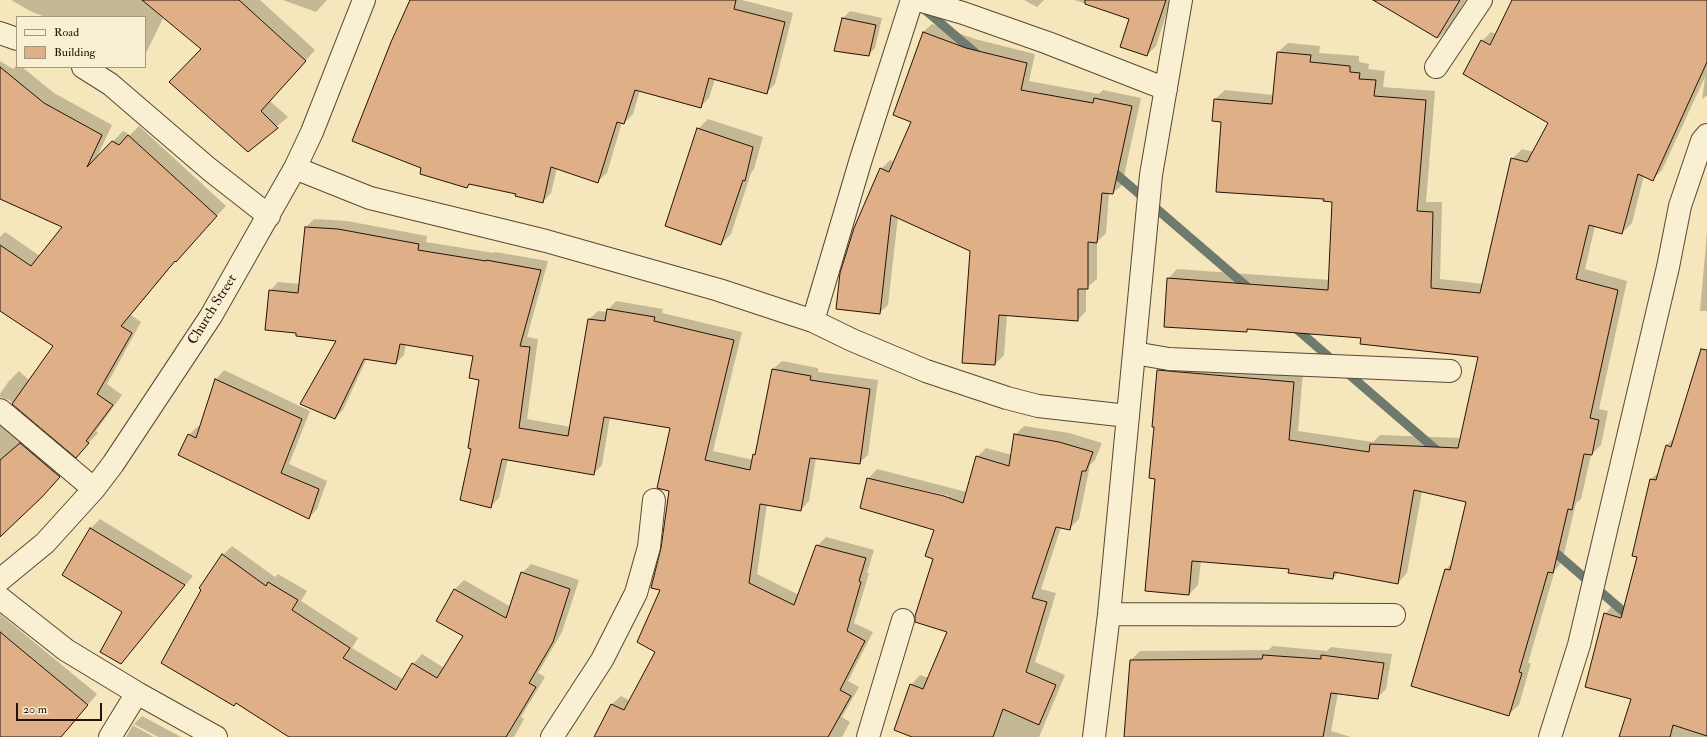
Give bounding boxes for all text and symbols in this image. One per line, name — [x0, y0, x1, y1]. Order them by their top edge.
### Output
legend — [16, 16, 146, 68]
text: Road — [54, 25, 79, 40]
text: Building — [54, 45, 95, 60]
street label: Church Street — [185, 272, 241, 348]
scale bar — [18, 695, 104, 721]
text: 20 m — [23, 702, 47, 717]

